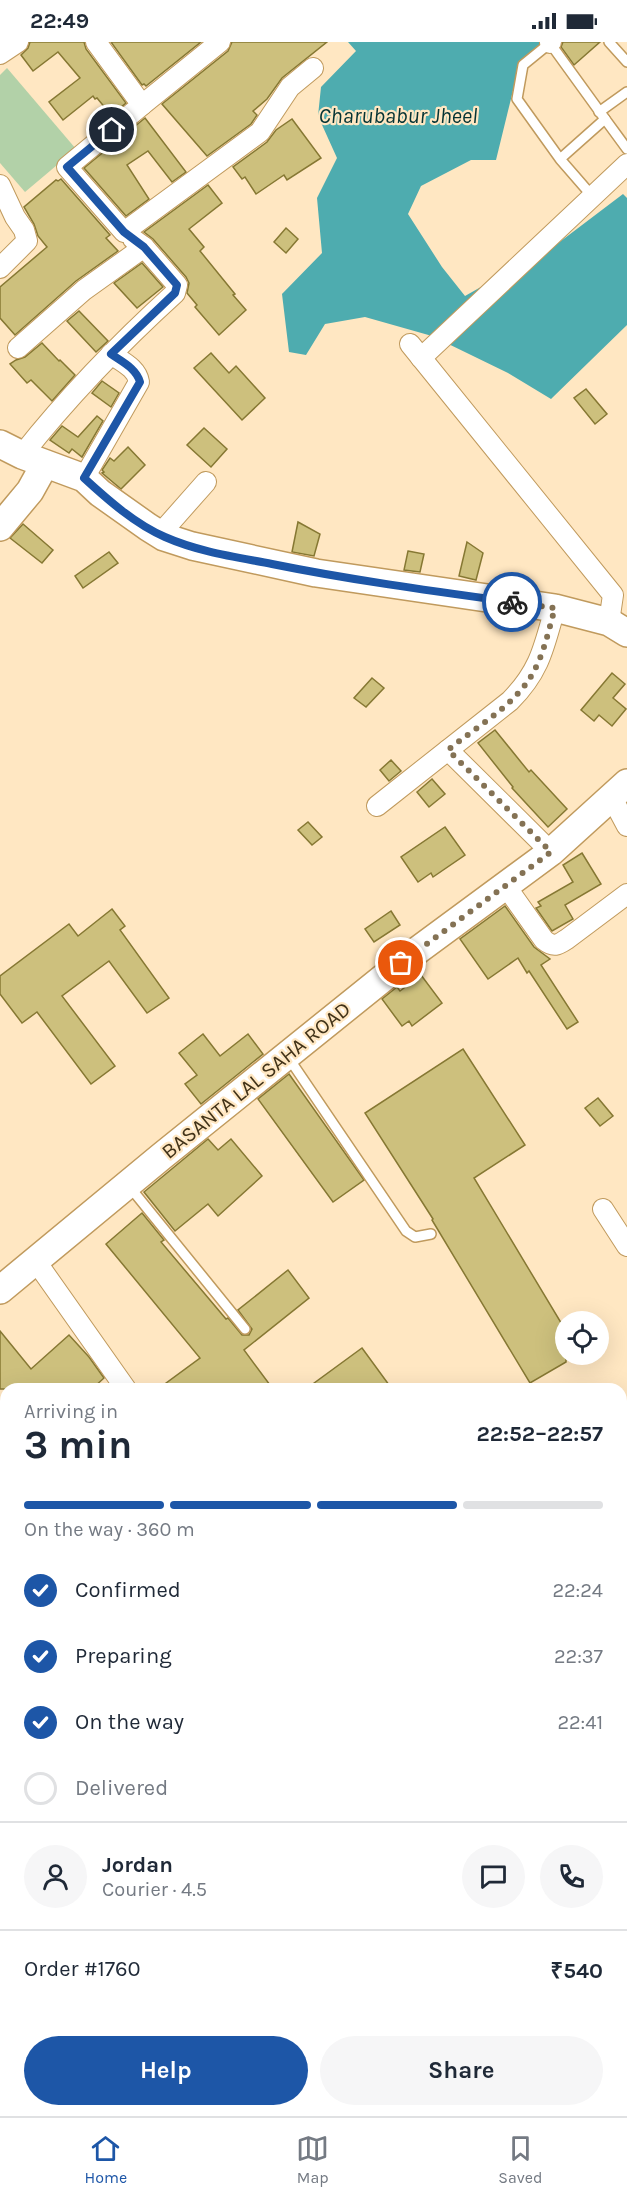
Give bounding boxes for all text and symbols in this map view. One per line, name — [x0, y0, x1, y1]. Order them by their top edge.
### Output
text: 22:49 — [30, 8, 89, 34]
water label: Charubabur Jheel — [318, 103, 478, 129]
pin — [86, 104, 137, 155]
icon: home — [95, 113, 128, 146]
courier — [482, 572, 542, 632]
icon: bike — [496, 586, 529, 619]
pin — [375, 937, 426, 988]
icon: bag — [384, 946, 417, 979]
street label: BASANTA LAL SAHA ROAD — [157, 996, 355, 1164]
map controls — [555, 1311, 609, 1365]
button: locate — [555, 1311, 609, 1365]
text: Arriving in — [24, 1400, 118, 1423]
text: 22:52–22:57 — [476, 1421, 603, 1447]
text: 3 min — [24, 1422, 132, 1468]
text: On the way · 360 m — [24, 1518, 195, 1541]
icon: check — [24, 1574, 57, 1607]
text: Confirmed — [75, 1577, 181, 1603]
text: 22:24 — [552, 1579, 603, 1602]
icon: check — [24, 1640, 57, 1673]
text: Preparing — [75, 1643, 172, 1669]
text: 22:37 — [554, 1645, 603, 1668]
icon: check — [24, 1706, 57, 1739]
text: On the way — [75, 1709, 184, 1735]
text: 22:41 — [557, 1711, 603, 1734]
text: Delivered — [75, 1775, 168, 1801]
button: person — [24, 1845, 87, 1908]
button: chat — [462, 1845, 525, 1908]
button: phone — [540, 1845, 603, 1908]
text: Jordan — [102, 1852, 173, 1878]
text: Courier · 4.5 — [102, 1878, 207, 1901]
text: Order #1760 — [24, 1956, 141, 1982]
text: ₹540 — [551, 1958, 603, 1984]
button: Help — [24, 2036, 308, 2105]
button: Share — [320, 2036, 603, 2105]
tab: Home — [85, 2132, 127, 2187]
tab: Map — [296, 2132, 329, 2187]
tab: Saved — [498, 2132, 542, 2187]

